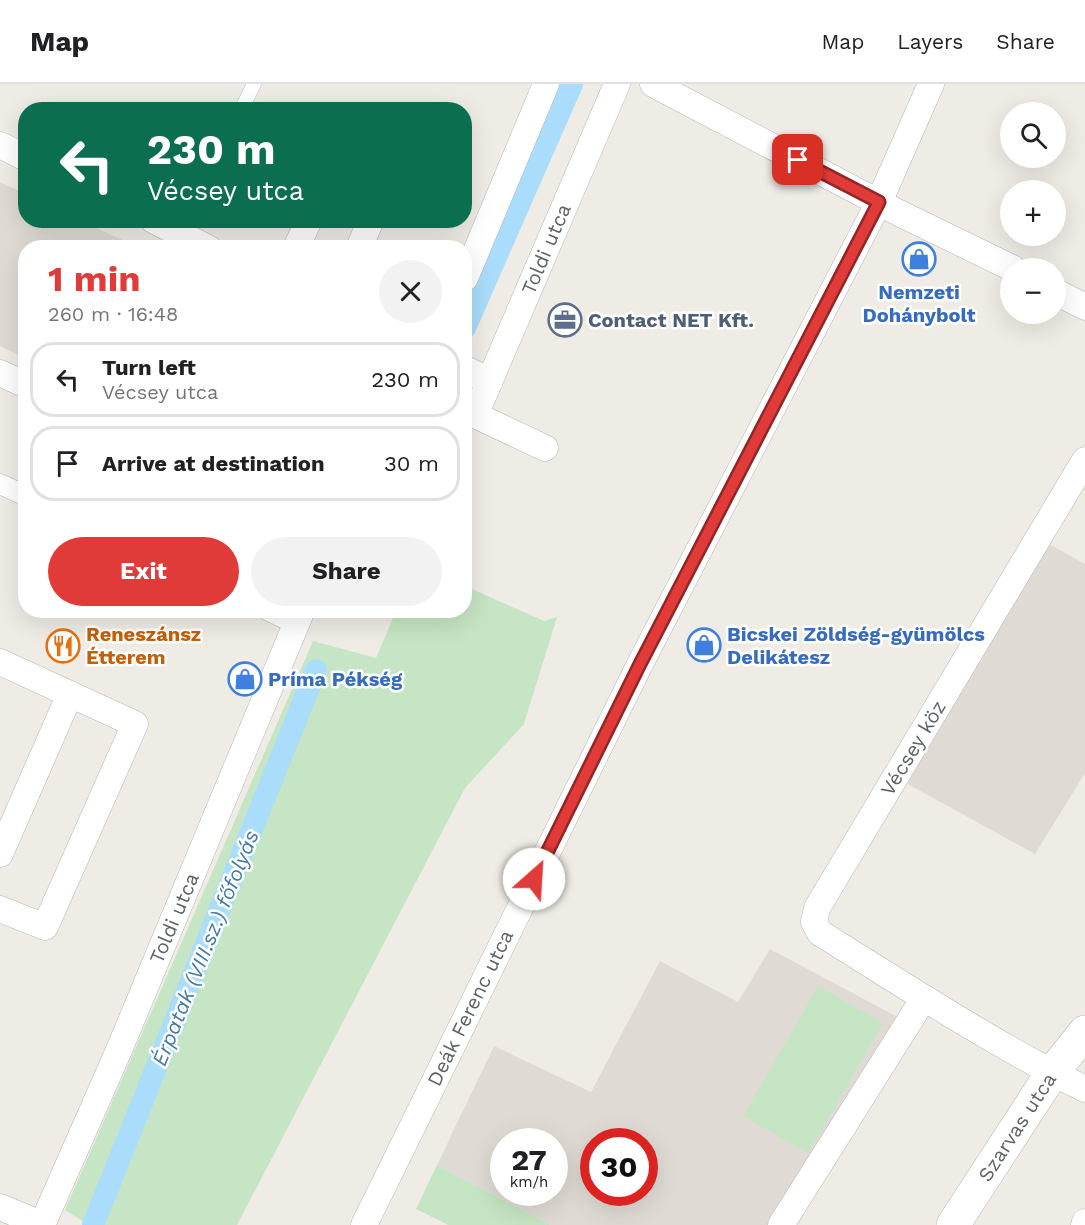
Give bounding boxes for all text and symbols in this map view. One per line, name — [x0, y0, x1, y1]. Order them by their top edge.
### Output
text: Map — [30, 25, 89, 58]
text: Map — [821, 29, 864, 54]
text: Layers — [897, 29, 963, 54]
text: Share — [996, 29, 1055, 54]
map controls — [1000, 102, 1066, 324]
button: search — [1000, 102, 1066, 168]
text: 230 m — [147, 125, 276, 174]
icon: left — [48, 126, 126, 204]
pin — [772, 134, 823, 185]
icon: arrive — [781, 143, 814, 176]
text: Vécsey utca — [147, 175, 304, 207]
button: + — [1000, 180, 1066, 246]
street label: Toldi utca — [516, 200, 576, 298]
shop icon: Nemzeti Dohánybolt — [901, 241, 937, 277]
text: 1 min — [48, 258, 140, 300]
button: − — [1000, 258, 1066, 324]
button: close — [379, 260, 442, 323]
place label: Nemzeti Dohánybolt — [862, 280, 976, 327]
text: 260 m · 16:48 — [48, 302, 178, 326]
office icon: Contact NET Kft. — [547, 302, 583, 338]
place label: Contact NET Kft. — [588, 308, 754, 332]
text: Turn left — [102, 355, 196, 380]
icon: left — [51, 363, 84, 396]
text: 230 m — [371, 367, 439, 392]
text: Vécsey utca — [102, 380, 218, 404]
icon: arrive — [51, 447, 84, 480]
text: Arrive at destination — [102, 451, 325, 476]
text: 30 m — [384, 451, 439, 476]
button: Exit — [48, 537, 239, 606]
button: Share — [251, 537, 442, 606]
place label: Reneszánsz Étterem — [86, 622, 201, 669]
place label: Bicskei Zöldség-gyümölcs Delikátesz — [727, 622, 985, 669]
shop icon: Bicskei Zöldség-gyümölcs Delikátesz — [686, 627, 722, 663]
restaurant icon: Reneszánsz Étterem — [45, 628, 81, 664]
shop icon: Príma Pékség — [227, 661, 263, 697]
place label: Príma Pékség — [268, 667, 403, 691]
street label: Vécsey köz — [875, 696, 951, 800]
water label: Érpatak (VIII.sz.) főfolyás — [146, 826, 264, 1069]
position arrow — [502, 847, 566, 911]
street label: Toldi utca — [144, 869, 204, 967]
street label: Deák Ferenc utca — [422, 926, 518, 1090]
street label: Szarvas utca — [973, 1068, 1061, 1186]
speed limit sign: 30 — [580, 1128, 658, 1206]
text: 27 — [511, 1142, 547, 1177]
text: km/h — [510, 1173, 548, 1191]

